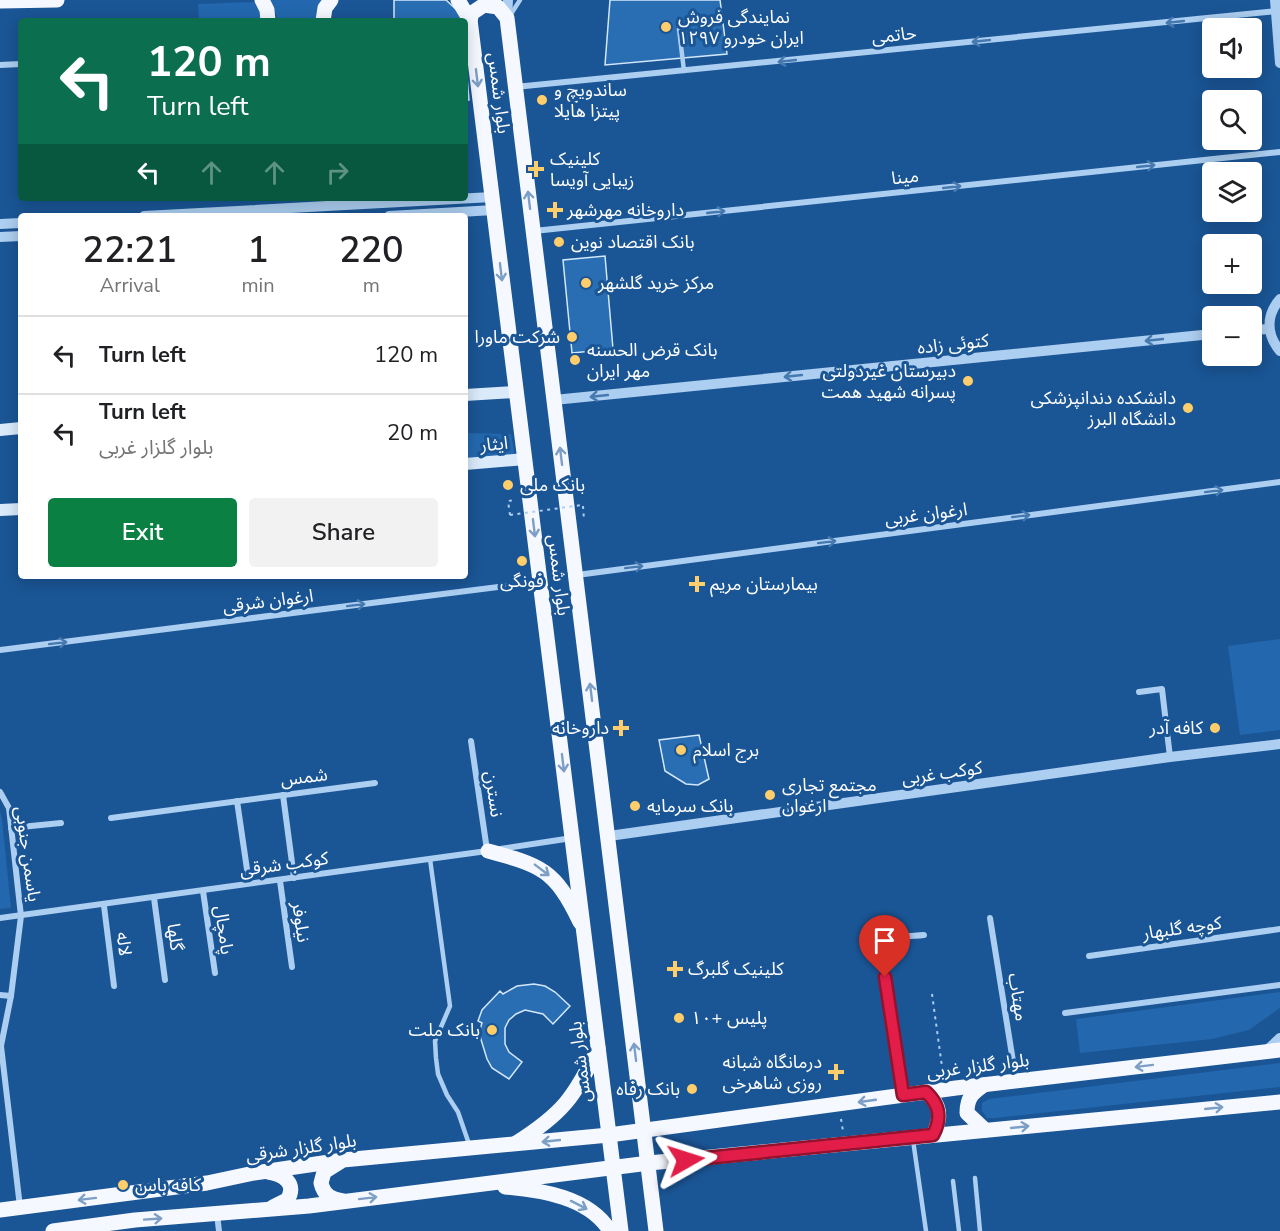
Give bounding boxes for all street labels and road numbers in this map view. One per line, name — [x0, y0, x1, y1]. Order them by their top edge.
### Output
street label: حاتمی — [870, 21, 918, 49]
street label: بلوار شمس — [482, 51, 516, 135]
street label: مینا — [890, 164, 920, 190]
street label: کتوئی زاده — [916, 328, 990, 360]
street label: ایثار — [478, 431, 509, 457]
street label: ارغوان غربی — [883, 497, 969, 531]
street label: بلوار شمس — [542, 533, 576, 617]
street label: ارغوان شرقی — [221, 584, 315, 618]
street label: کوکب غربی — [900, 755, 985, 791]
street label: شمس — [279, 762, 329, 792]
street label: نسترن — [479, 769, 509, 819]
street label: یاسمن جنوبی — [9, 805, 47, 903]
street label: کوکب شرقی — [238, 846, 331, 882]
street label: نیلوفر — [286, 899, 316, 944]
street label: پامچال — [209, 904, 239, 956]
street label: کوچه گلبهار — [1140, 910, 1224, 946]
street label: گلها — [161, 922, 189, 953]
street label: لاله — [111, 931, 137, 957]
street label: مهتاب — [1002, 971, 1034, 1023]
street label: بلوار شمس — [563, 1020, 597, 1104]
street label: بلوار گلزار غربی — [925, 1048, 1031, 1084]
street label: بلوار گلزار شرقی — [244, 1128, 358, 1168]

